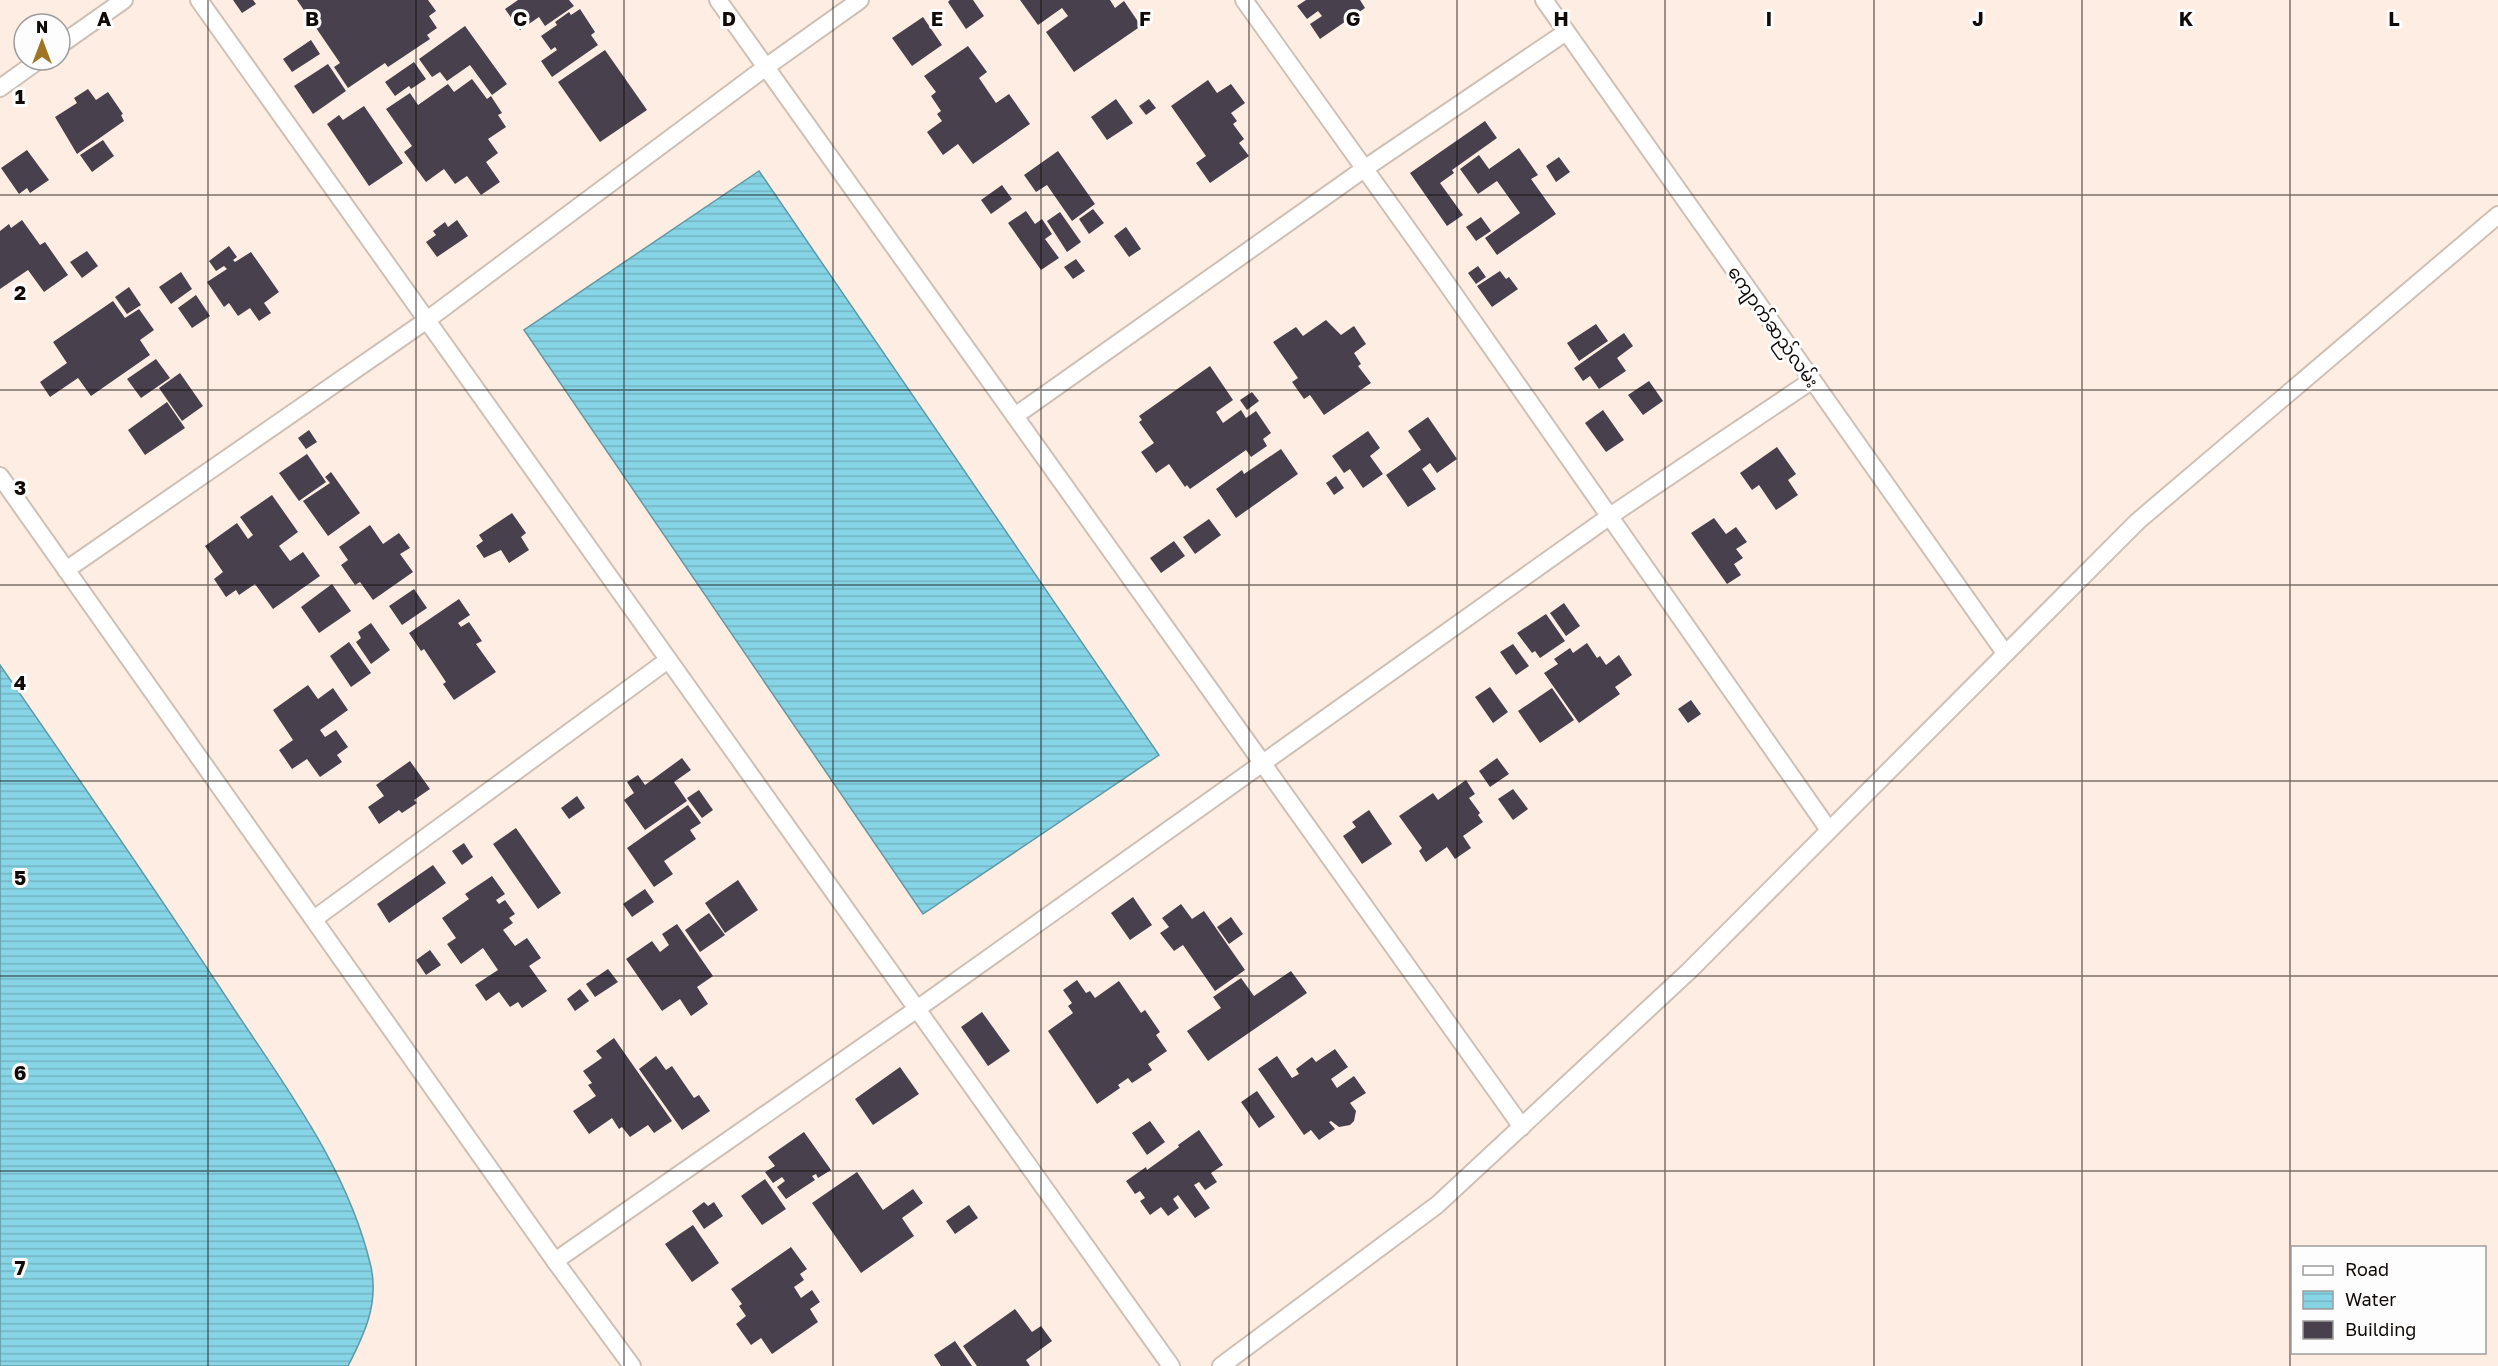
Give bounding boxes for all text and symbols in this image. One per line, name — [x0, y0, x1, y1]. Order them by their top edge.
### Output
text: A — [97, 6, 111, 30]
text: B — [305, 6, 319, 30]
text: C — [513, 6, 527, 30]
text: D — [722, 6, 736, 30]
text: E — [931, 6, 943, 30]
text: F — [1139, 6, 1151, 30]
text: G — [1346, 6, 1360, 30]
text: H — [1553, 6, 1569, 30]
text: I — [1766, 6, 1772, 30]
text: J — [1972, 6, 1984, 30]
text: K — [2179, 6, 2194, 30]
text: L — [2388, 6, 2400, 30]
north arrow — [12, 12, 72, 72]
text: N — [36, 17, 48, 37]
text: 1 — [15, 84, 25, 108]
street label: ကျောက်ဆည်လမ်း — [1720, 261, 1825, 394]
text: 2 — [14, 280, 26, 304]
text: 3 — [14, 475, 26, 499]
text: 4 — [14, 670, 26, 694]
text: 5 — [14, 865, 26, 889]
text: 6 — [14, 1060, 26, 1084]
legend — [2291, 1246, 2486, 1354]
text: 7 — [15, 1255, 26, 1279]
text: Road — [2345, 1258, 2389, 1280]
text: Water — [2345, 1288, 2396, 1310]
text: Building — [2345, 1318, 2416, 1340]

